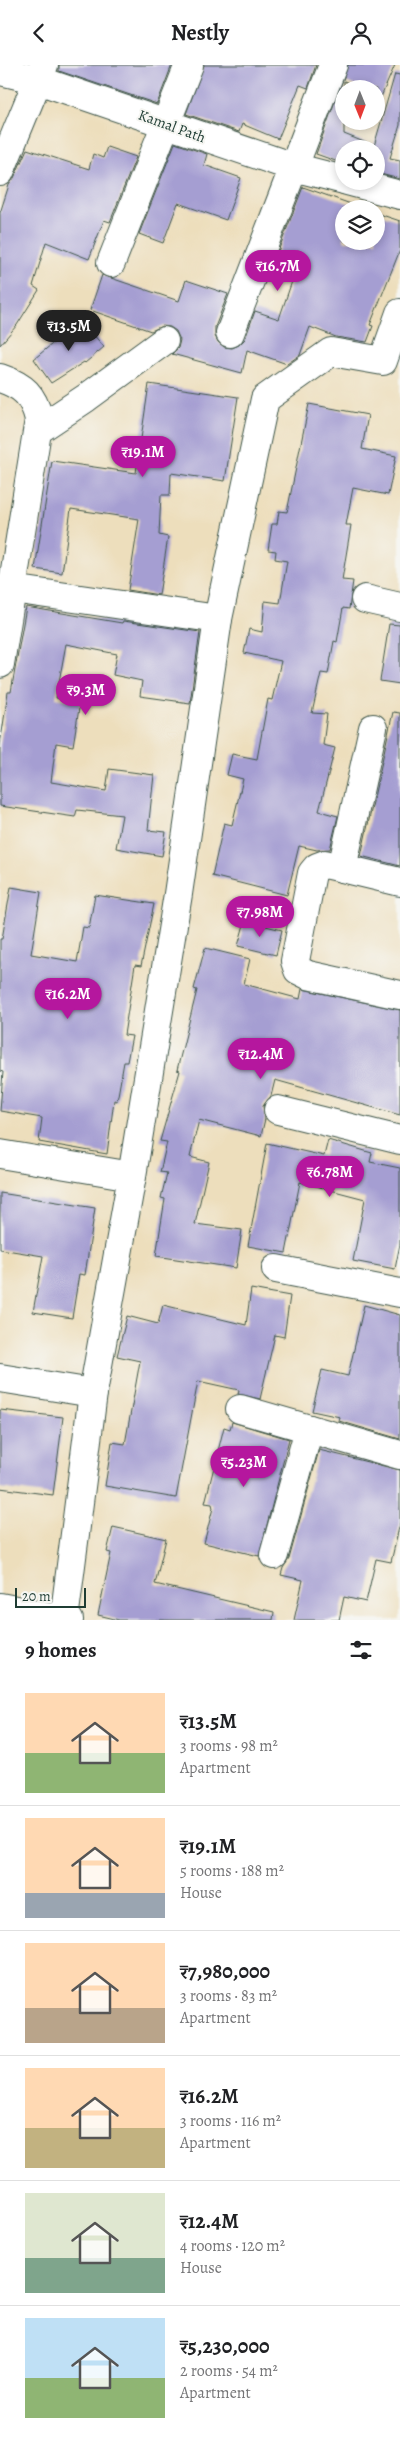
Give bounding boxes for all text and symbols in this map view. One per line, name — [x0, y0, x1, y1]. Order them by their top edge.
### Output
text: Nestly — [171, 18, 229, 48]
icon: back — [25, 19, 53, 47]
icon: person — [347, 19, 375, 47]
north arrow — [335, 80, 385, 130]
map controls — [335, 80, 385, 250]
street label: Kamal Path — [136, 105, 208, 147]
button: locate — [335, 140, 385, 190]
button: layers — [335, 200, 385, 250]
pin: ₹16.7M — [237, 249, 319, 292]
text: ₹16.7M — [256, 255, 300, 277]
pin: ₹13.5M — [28, 309, 110, 352]
text: ₹13.5M — [47, 315, 91, 337]
pin: ₹19.1M — [102, 435, 184, 478]
text: ₹19.1M — [122, 441, 164, 463]
pin: ₹9.3M — [51, 673, 121, 716]
text: ₹9.3M — [67, 679, 105, 701]
pin: ₹7.98M — [219, 895, 301, 938]
text: ₹7.98M — [237, 901, 283, 923]
pin: ₹16.2M — [27, 977, 109, 1020]
text: ₹16.2M — [46, 983, 90, 1005]
pin: ₹12.4M — [220, 1037, 302, 1080]
text: ₹12.4M — [239, 1043, 283, 1065]
pin: ₹6.78M — [289, 1155, 371, 1198]
text: ₹6.78M — [307, 1161, 353, 1183]
pin: ₹5.23M — [203, 1445, 285, 1488]
text: ₹5.23M — [221, 1451, 267, 1473]
scale bar — [15, 1585, 86, 1608]
text: 20 m — [22, 1587, 51, 1606]
text: 9 homes — [25, 1636, 96, 1664]
icon: filters — [347, 1636, 375, 1664]
text: ₹13.5M — [180, 1707, 237, 1735]
icon: home — [65, 1713, 125, 1773]
text: 3 rooms · 98 m² — [180, 1735, 278, 1757]
text: Apartment — [180, 1757, 251, 1779]
text: ₹19.1M — [180, 1832, 236, 1860]
icon: home — [65, 1838, 125, 1898]
text: 5 rooms · 188 m² — [180, 1860, 284, 1882]
text: House — [180, 1882, 222, 1904]
text: ₹7,980,000 — [180, 1957, 270, 1985]
icon: home — [65, 1963, 125, 2023]
text: 3 rooms · 83 m² — [180, 1985, 277, 2007]
text: Apartment — [180, 2007, 251, 2029]
text: ₹16.2M — [180, 2082, 239, 2110]
icon: home — [65, 2088, 125, 2148]
text: 3 rooms · 116 m² — [180, 2110, 281, 2132]
text: Apartment — [180, 2132, 251, 2154]
text: ₹12.4M — [180, 2207, 239, 2235]
icon: home — [65, 2213, 125, 2273]
text: 4 rooms · 120 m² — [180, 2235, 285, 2257]
text: House — [180, 2257, 222, 2279]
text: ₹5,230,000 — [180, 2332, 270, 2360]
icon: home — [65, 2338, 125, 2398]
text: 2 rooms · 54 m² — [180, 2360, 278, 2382]
text: Apartment — [180, 2382, 251, 2404]

